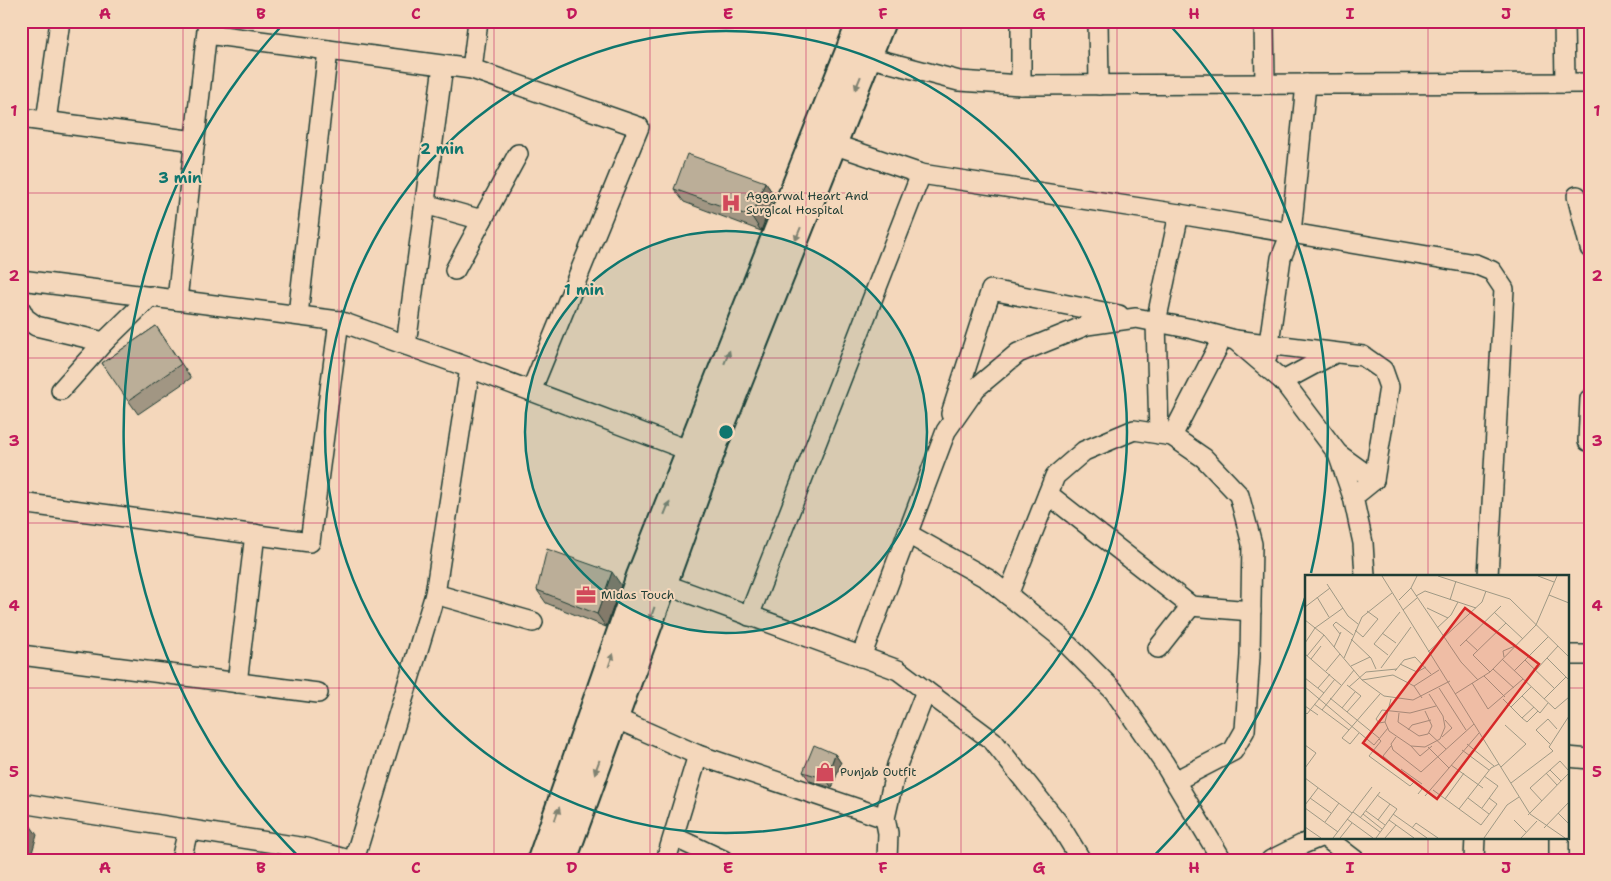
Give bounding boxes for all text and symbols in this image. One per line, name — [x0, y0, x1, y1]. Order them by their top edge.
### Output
text: A — [99, 3, 111, 24]
text: B — [256, 3, 266, 24]
text: C — [411, 3, 421, 24]
text: D — [566, 3, 578, 24]
text: E — [723, 3, 733, 24]
text: F — [878, 3, 888, 24]
text: G — [1033, 3, 1046, 24]
text: H — [1188, 3, 1200, 24]
text: I — [1346, 3, 1355, 24]
text: J — [1501, 3, 1511, 24]
one-way arrow — [853, 76, 861, 90]
text: 1 — [10, 100, 18, 121]
text: 1 — [1593, 100, 1601, 121]
text: 2 min — [420, 139, 464, 159]
text: 3 min — [158, 168, 202, 188]
place label: Aggarwal Heart And Surgical Hospital — [746, 188, 869, 218]
hospital icon: Aggarwal Heart And Surgical Hospital — [720, 192, 742, 214]
one-way arrow — [793, 227, 801, 241]
text: 2 — [8, 265, 20, 286]
text: 2 — [1591, 265, 1603, 286]
text: 1 min — [564, 280, 604, 300]
one-way arrow — [723, 349, 731, 364]
centre of rings — [717, 423, 735, 441]
text: 3 — [8, 430, 20, 451]
text: 3 — [1591, 430, 1603, 451]
one-way arrow — [663, 500, 671, 515]
inset map — [1305, 575, 1568, 838]
office icon: Midas Touch — [575, 584, 597, 606]
place label: Midas Touch — [601, 587, 674, 603]
text: 4 — [8, 595, 20, 616]
text: 4 — [1591, 595, 1603, 616]
one-way arrow — [648, 607, 655, 622]
one-way arrow — [608, 653, 615, 668]
one-way arrow — [593, 760, 601, 775]
text: 5 — [9, 761, 19, 782]
shop icon: Punjab Outfit — [814, 761, 836, 783]
text: 5 — [1592, 761, 1602, 782]
place label: Punjab Outfit — [840, 764, 917, 780]
one-way arrow — [554, 806, 561, 821]
text: A — [99, 857, 111, 878]
text: B — [256, 857, 266, 878]
text: C — [411, 857, 421, 878]
text: D — [566, 857, 578, 878]
text: E — [723, 857, 733, 878]
text: F — [878, 857, 888, 878]
text: G — [1033, 857, 1046, 878]
text: H — [1188, 857, 1200, 878]
text: I — [1346, 857, 1355, 878]
text: J — [1501, 857, 1511, 878]

